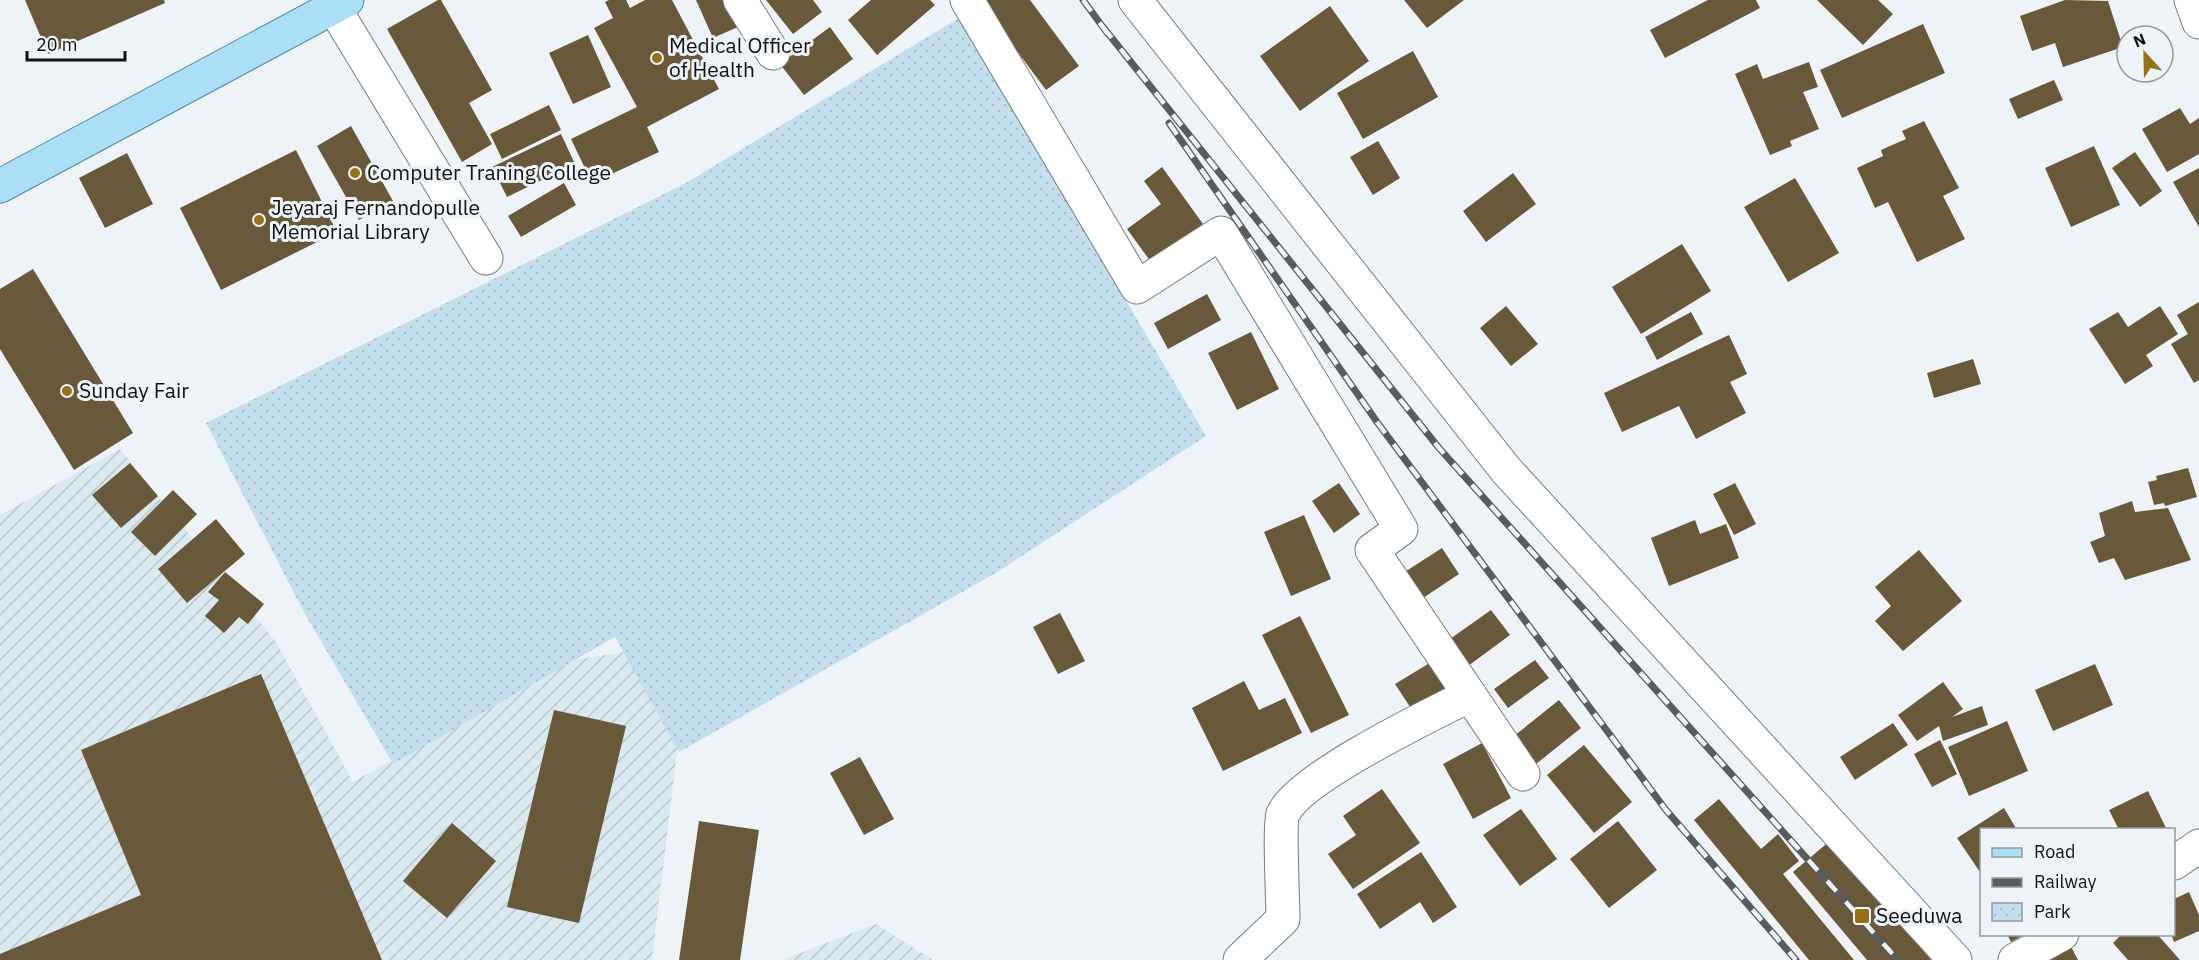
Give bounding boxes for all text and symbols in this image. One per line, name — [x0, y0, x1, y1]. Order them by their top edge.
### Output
scale bar — [27, 24, 124, 62]
north arrow — [2115, 24, 2175, 84]
text: N — [2130, 29, 2149, 52]
place label: Medical Officer of Health — [669, 31, 811, 83]
text: 20 m — [36, 33, 78, 56]
marker: Medical Officer of Health — [650, 51, 664, 65]
place label: Computer Traning College — [367, 158, 611, 186]
marker: Computer Traning College — [348, 166, 362, 180]
place label: Jeyaraj Fernandopulle Memorial Library — [271, 193, 480, 245]
marker: Jeyaraj Fernandopulle Memorial Library — [252, 213, 266, 227]
place label: Sunday Fair — [79, 376, 189, 404]
marker: Sunday Fair — [60, 384, 74, 398]
legend — [1980, 828, 2175, 936]
text: Road — [2034, 840, 2075, 863]
text: Railway — [2034, 870, 2096, 893]
text: Park — [2034, 900, 2071, 923]
place label: Seeduwa — [1876, 901, 1963, 929]
marker: Seeduwa — [1853, 907, 1871, 925]

